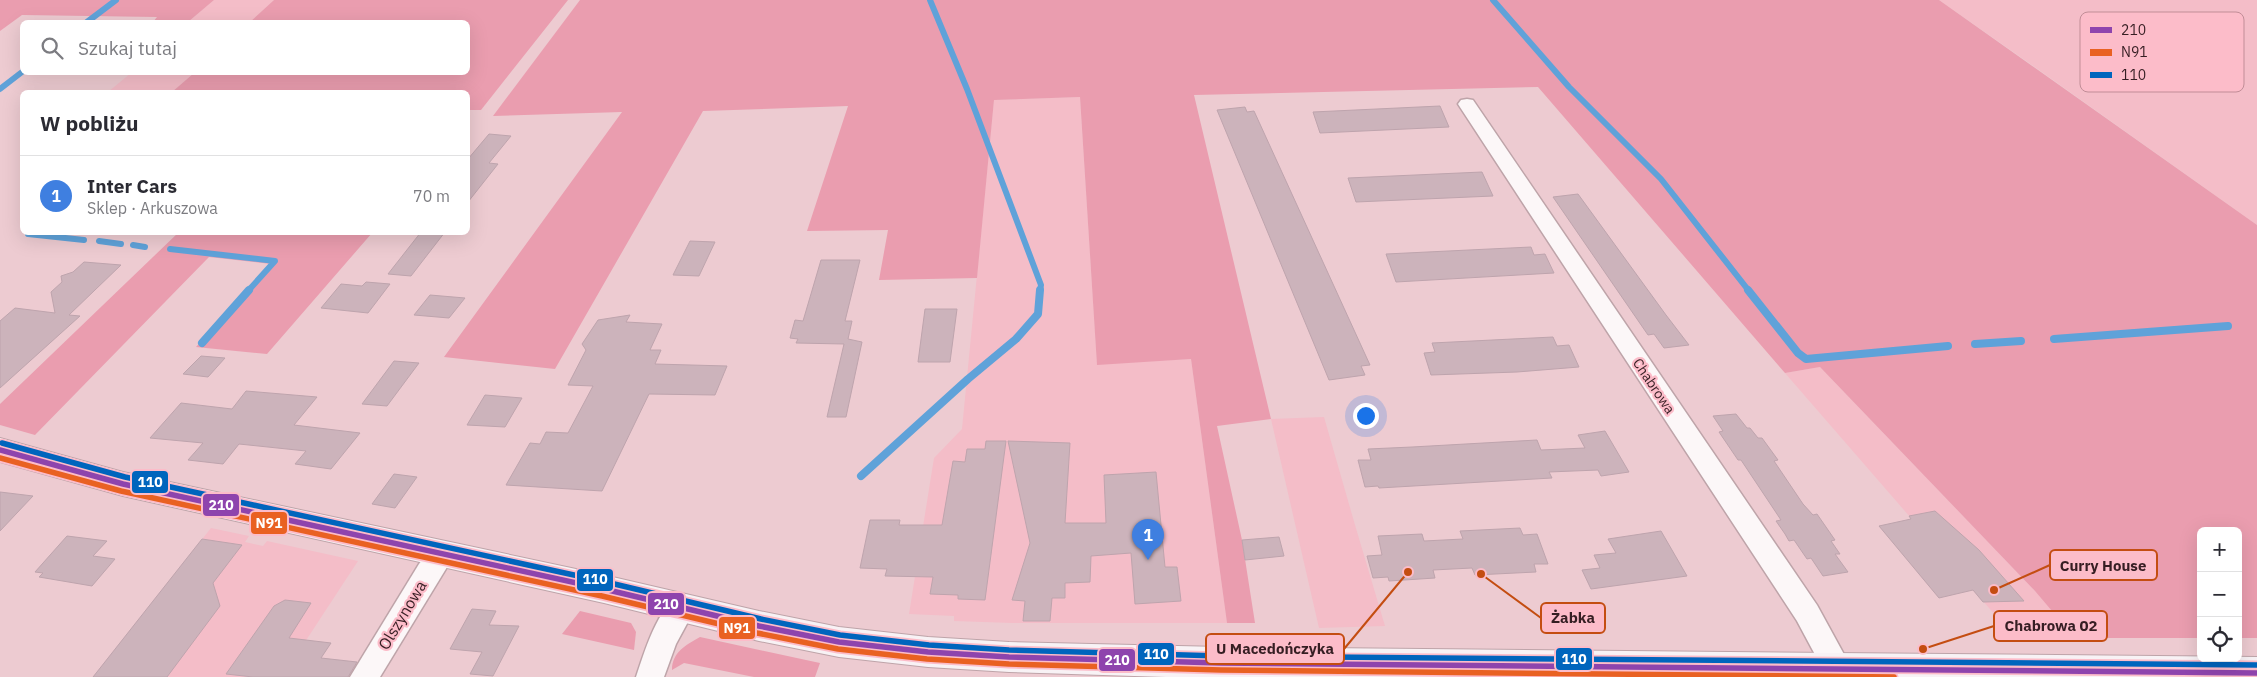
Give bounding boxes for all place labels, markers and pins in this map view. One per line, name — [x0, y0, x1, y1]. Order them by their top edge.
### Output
pin: 1 — [1132, 519, 1164, 560]
callout: Curry House — [2050, 550, 2157, 580]
callout: Żabka — [1541, 603, 1605, 633]
callout: Chabrowa 02 — [1994, 611, 2107, 641]
callout: U Macedończyka — [1206, 634, 1344, 664]

